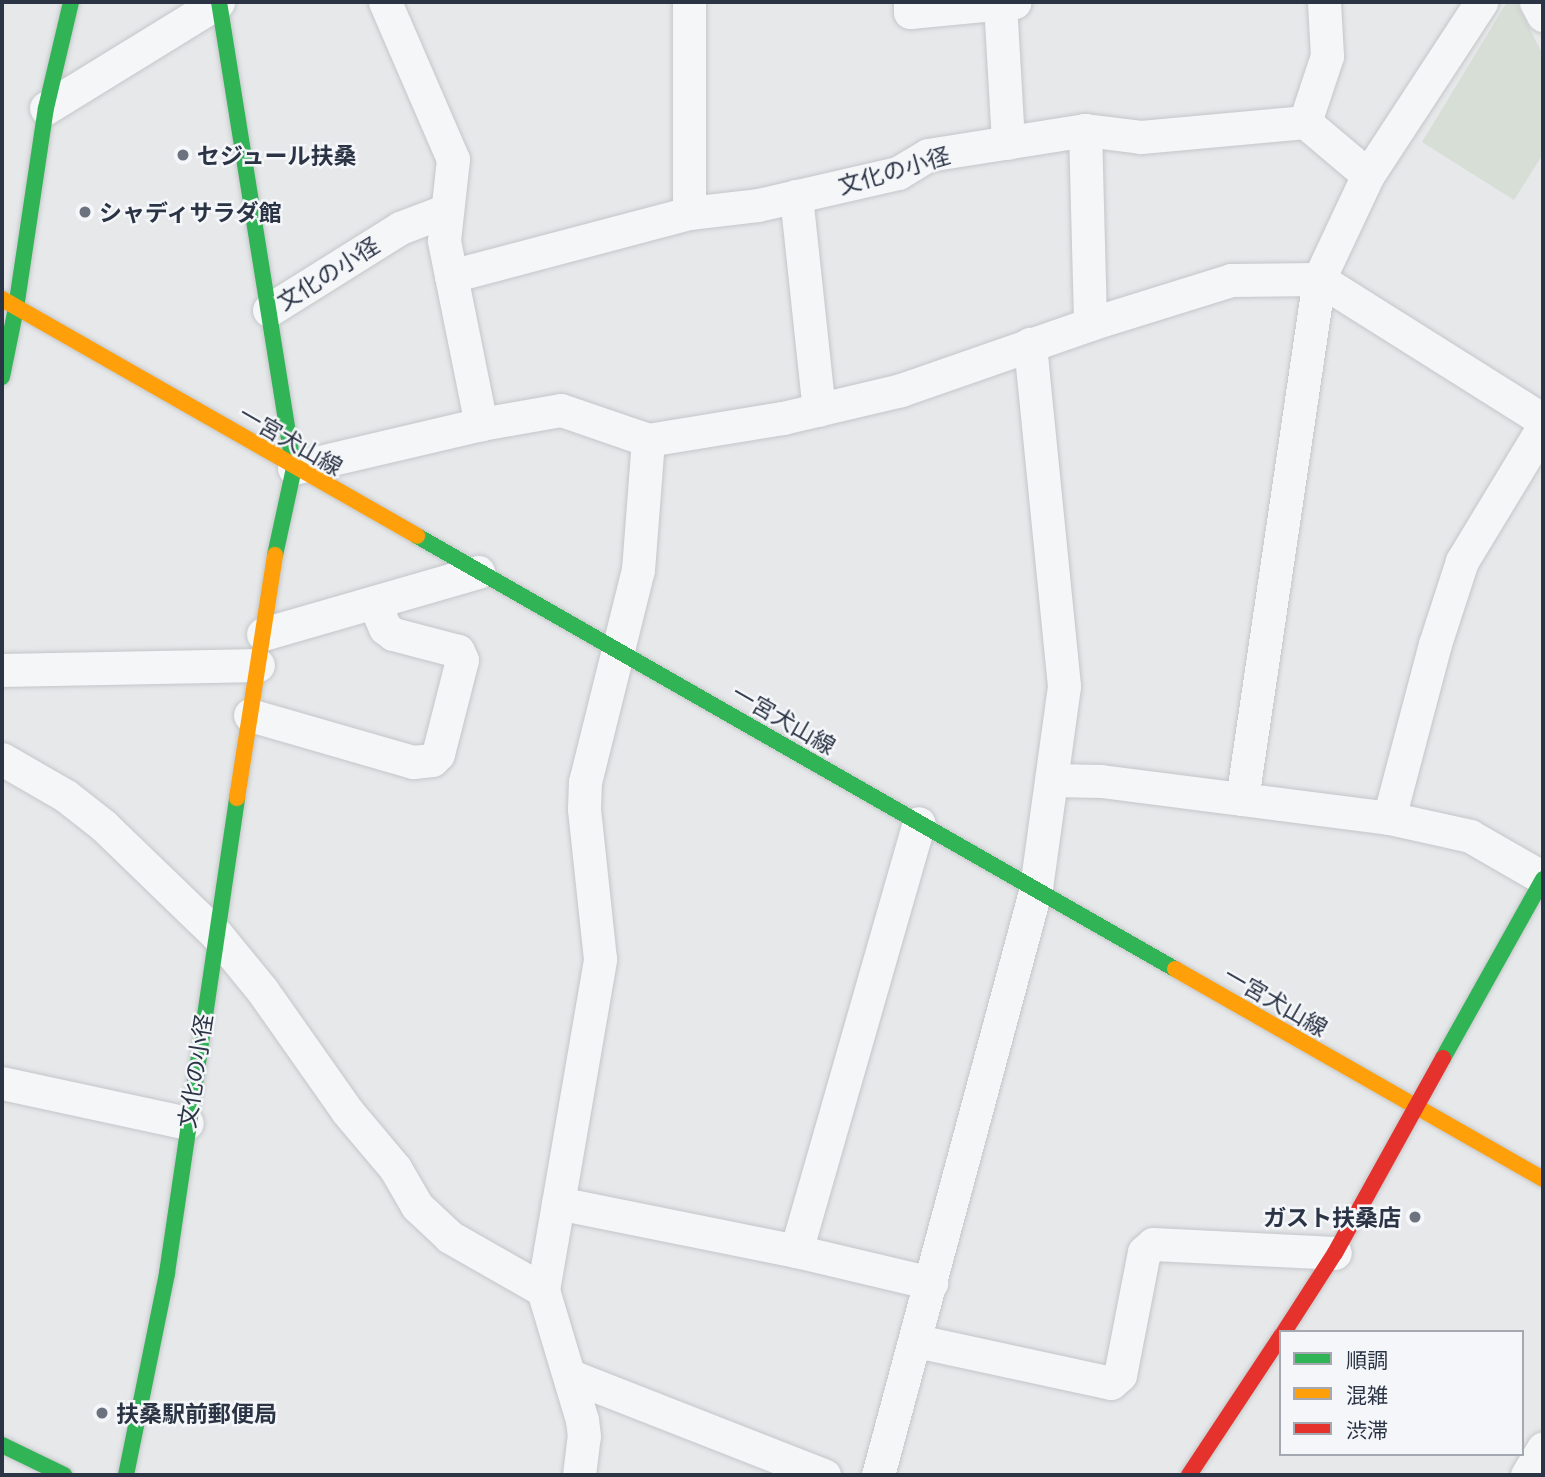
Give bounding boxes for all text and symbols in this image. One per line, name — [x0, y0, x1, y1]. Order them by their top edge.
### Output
place label: セジュール扶桑 — [197, 141, 358, 169]
street label: 文化の小径 — [835, 141, 953, 199]
marker: セジュール扶桑 — [175, 147, 191, 163]
place label: シャディサラダ館 — [99, 198, 283, 226]
marker: シャディサラダ館 — [77, 204, 93, 220]
street label: 文化の小径 — [272, 231, 384, 315]
street label: 一宮犬山線 — [234, 399, 348, 481]
street label: 一宮犬山線 — [727, 678, 841, 760]
street label: 一宮犬山線 — [1219, 960, 1333, 1042]
street label: 文化の小径 — [172, 1012, 218, 1130]
place label: ガスト扶桑店 — [1263, 1203, 1401, 1231]
marker: ガスト扶桑店 — [1407, 1209, 1423, 1225]
legend — [1279, 1330, 1524, 1456]
text: 順調 — [1346, 1347, 1388, 1373]
text: 混雑 — [1346, 1382, 1388, 1408]
place label: 扶桑駅前郵便局 — [116, 1399, 277, 1427]
marker: 扶桑駅前郵便局 — [94, 1405, 110, 1421]
text: 渋滞 — [1346, 1417, 1388, 1443]

